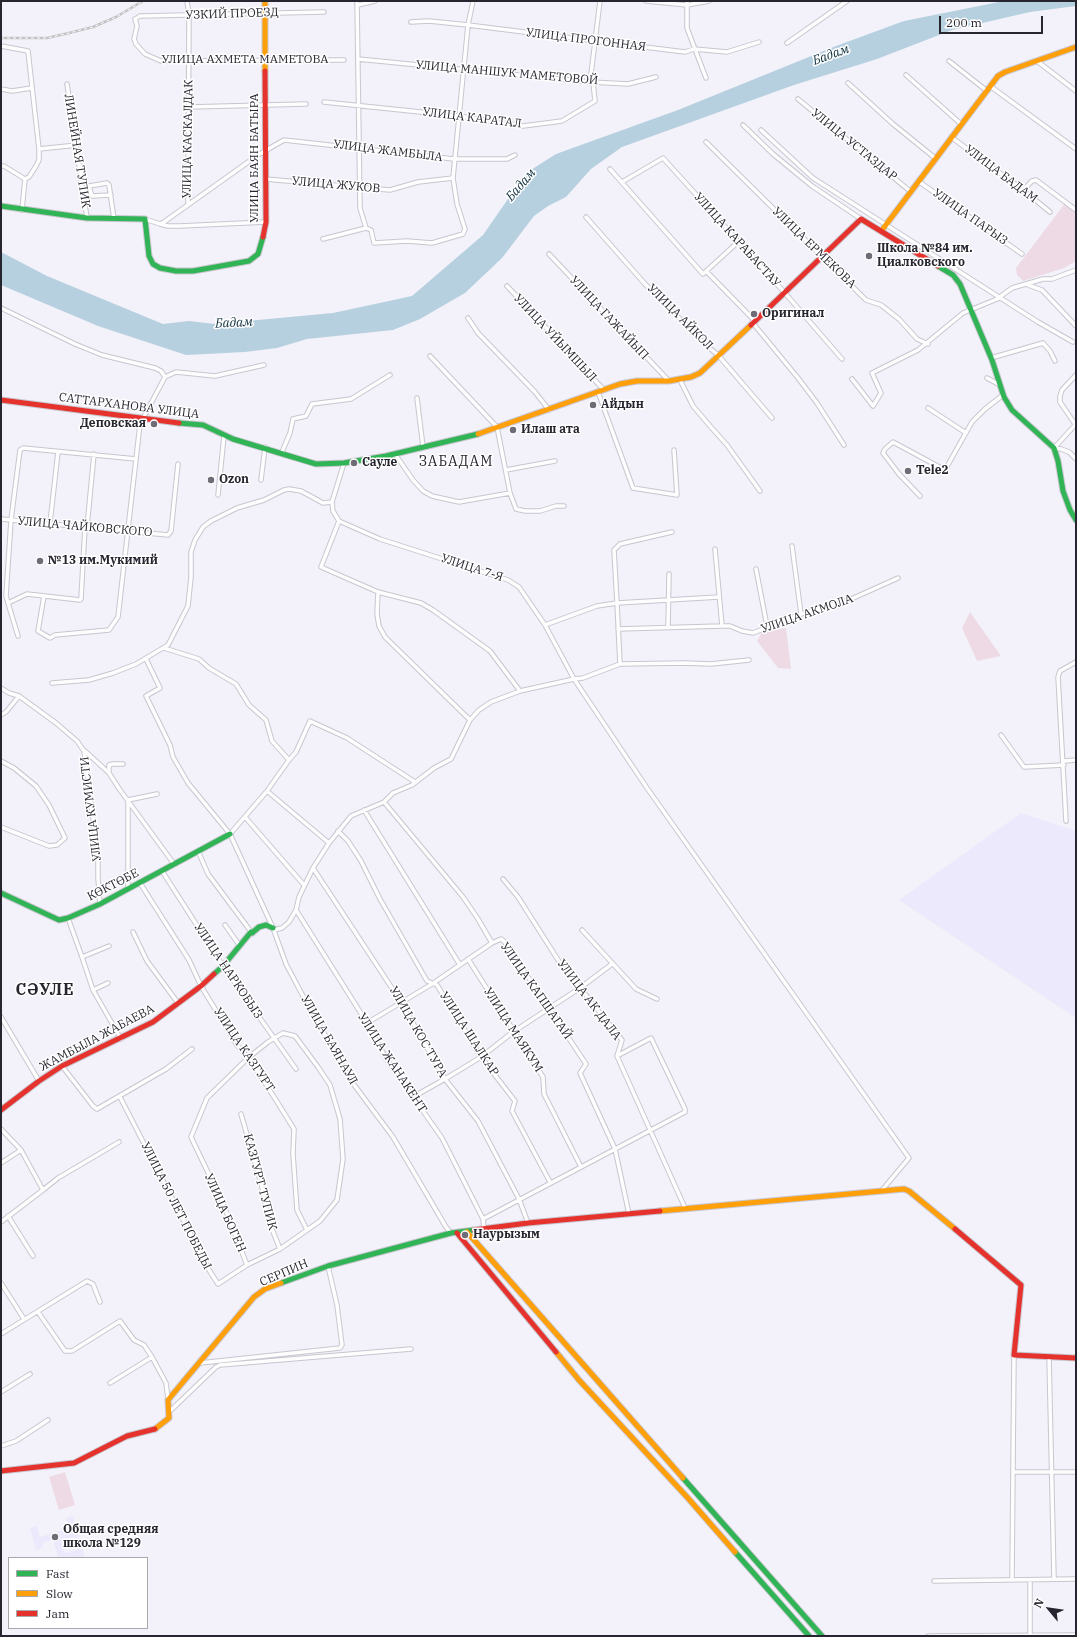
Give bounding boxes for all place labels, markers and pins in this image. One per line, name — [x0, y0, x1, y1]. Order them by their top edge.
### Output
place label: Школа №84 им. Циалковского — [877, 242, 973, 270]
marker: Школа №84 им. Циалковского — [864, 251, 874, 261]
place label: Оригинал — [762, 307, 824, 321]
marker: Оригинал — [749, 309, 759, 319]
place label: Айдын — [601, 398, 644, 412]
marker: Айдын — [588, 400, 598, 410]
place label: Деповская — [80, 417, 146, 431]
marker: Деповская — [149, 419, 159, 429]
place label: Илаш ата — [521, 423, 580, 437]
marker: Илаш ата — [508, 425, 518, 435]
place label: Сауле — [362, 456, 397, 470]
marker: Сауле — [349, 458, 359, 468]
place label: Tele2 — [916, 464, 949, 478]
marker: Tele2 — [903, 466, 913, 476]
place label: Ozon — [219, 473, 249, 487]
marker: Ozon — [206, 475, 216, 485]
place label: №13 им.Мукимий — [48, 554, 158, 568]
marker: №13 им.Мукимий — [35, 556, 45, 566]
place label: Наурызым — [473, 1228, 540, 1242]
marker: Наурызым — [460, 1230, 470, 1240]
place label: Общая средняя школа №129 — [63, 1523, 159, 1551]
marker: Общая средняя школа №129 — [50, 1532, 60, 1542]

